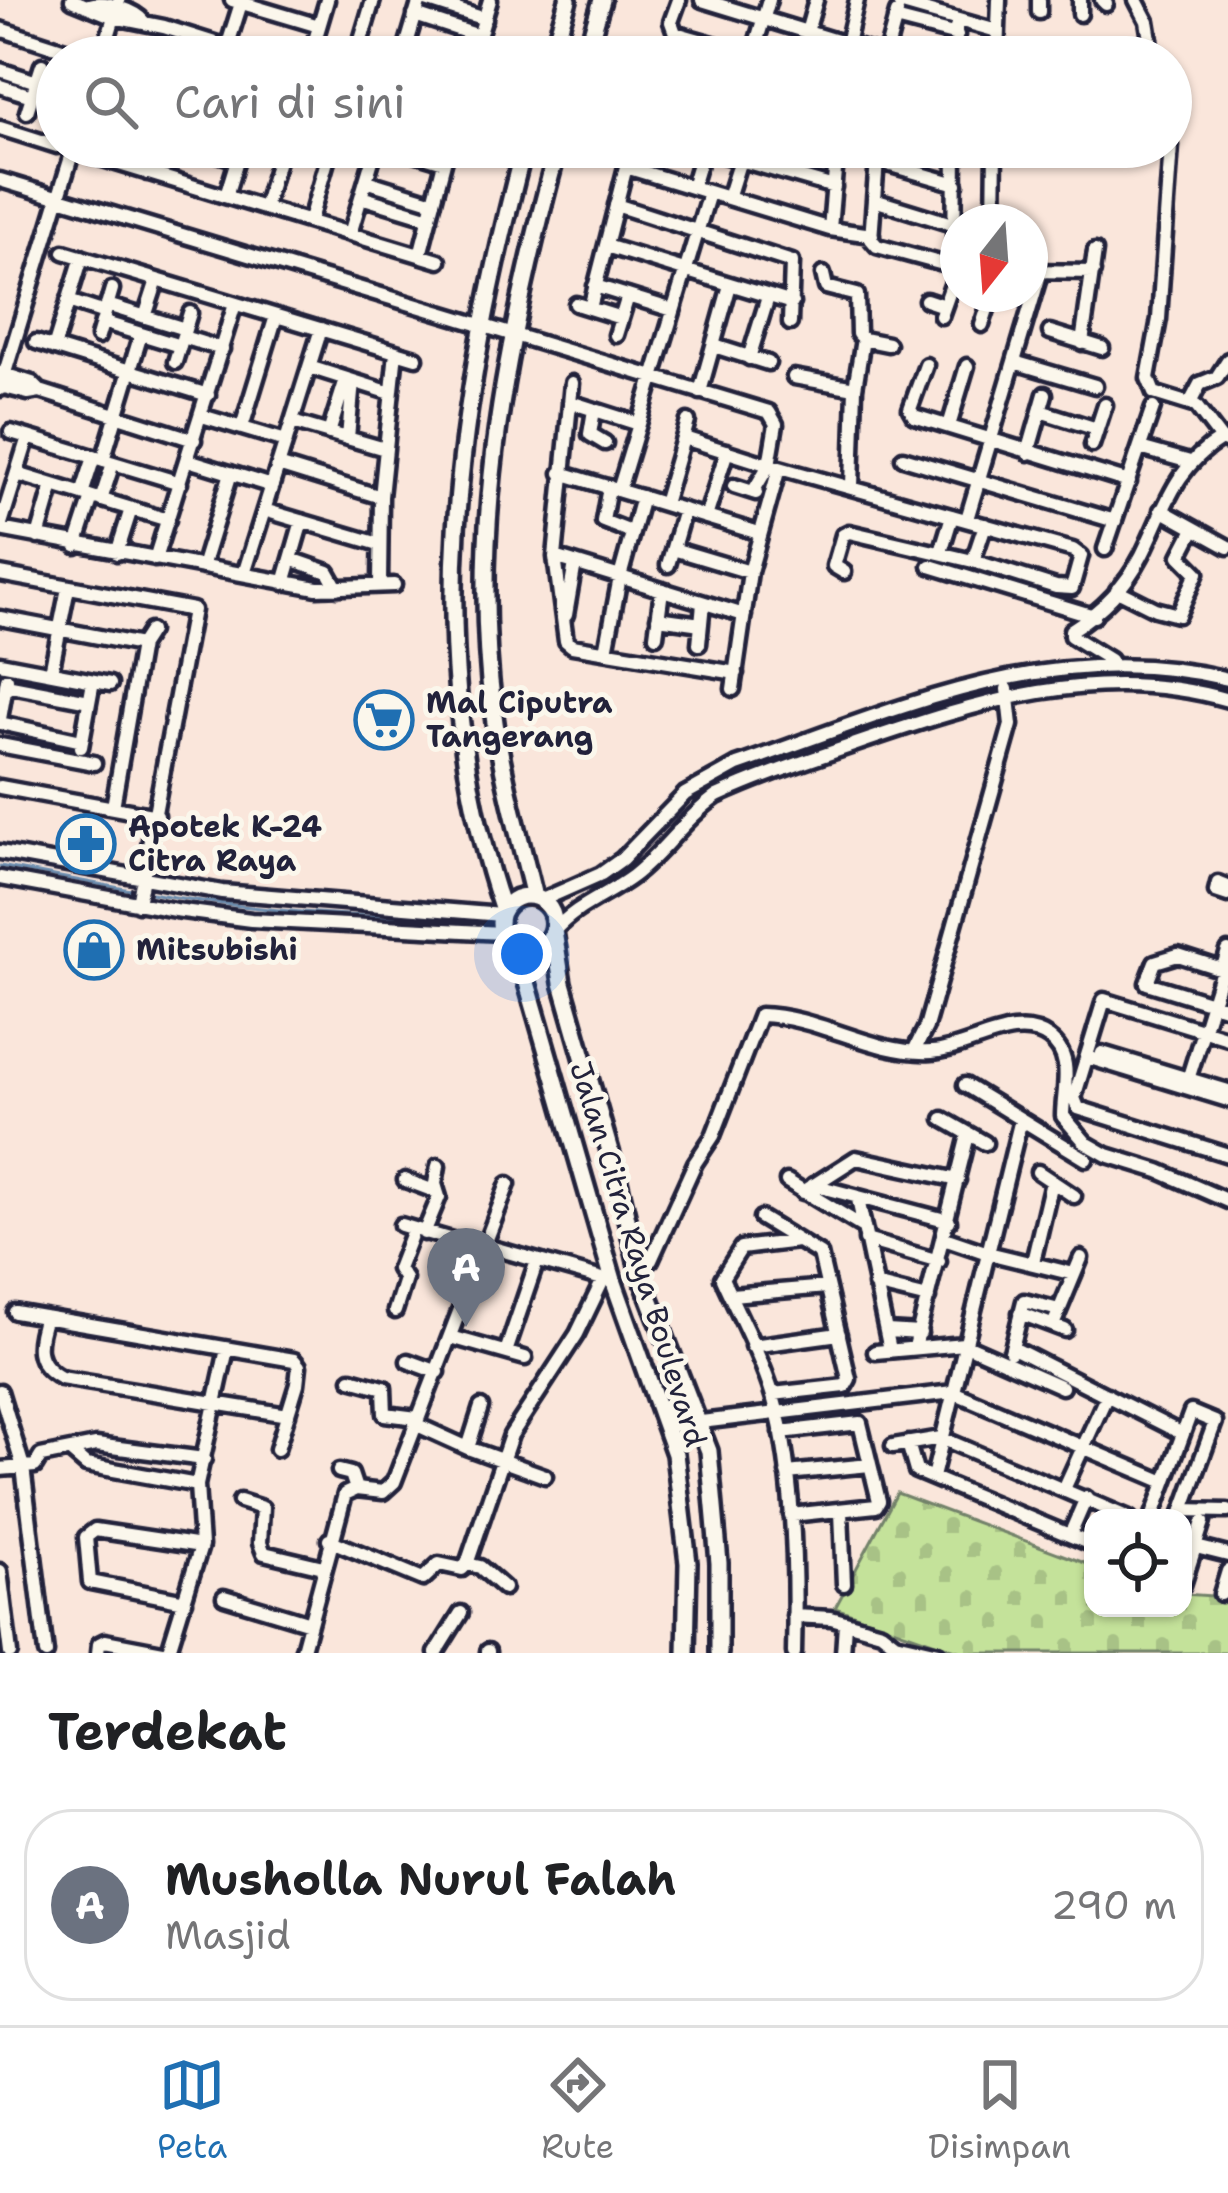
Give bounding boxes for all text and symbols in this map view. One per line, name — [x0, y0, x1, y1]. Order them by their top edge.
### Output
search box — [36, 36, 1192, 168]
icon: search — [78, 69, 144, 135]
text: Cari di sini — [174, 72, 406, 132]
north arrow — [940, 204, 1048, 312]
place label: Mal Ciputra Tangerang — [426, 682, 613, 757]
supermarket icon: Mal Ciputra Tangerang — [353, 689, 415, 751]
place label: Apotek K-24 Citra Raya — [128, 806, 322, 881]
pharmacy icon: Apotek K-24 Citra Raya — [55, 813, 117, 875]
shop icon: Mitsubishi — [63, 919, 125, 981]
your location — [492, 924, 552, 984]
place label: Mitsubishi — [136, 929, 298, 970]
street label: Jalan Citra Raya Boulevard — [560, 1056, 717, 1452]
pin: A — [427, 1228, 505, 1327]
map controls — [1084, 1509, 1192, 1617]
button: locate — [1084, 1509, 1192, 1617]
text: Terdekat — [48, 1697, 287, 1765]
text: Musholla Nurul Falah — [165, 1849, 676, 1909]
text: A — [75, 1879, 105, 1931]
text: 290 m — [1051, 1879, 1177, 1931]
text: Masjid — [165, 1909, 291, 1961]
tab: Peta — [157, 2052, 227, 2169]
tab: Rute — [541, 2052, 614, 2169]
tab: Disimpan — [928, 2052, 1071, 2169]

